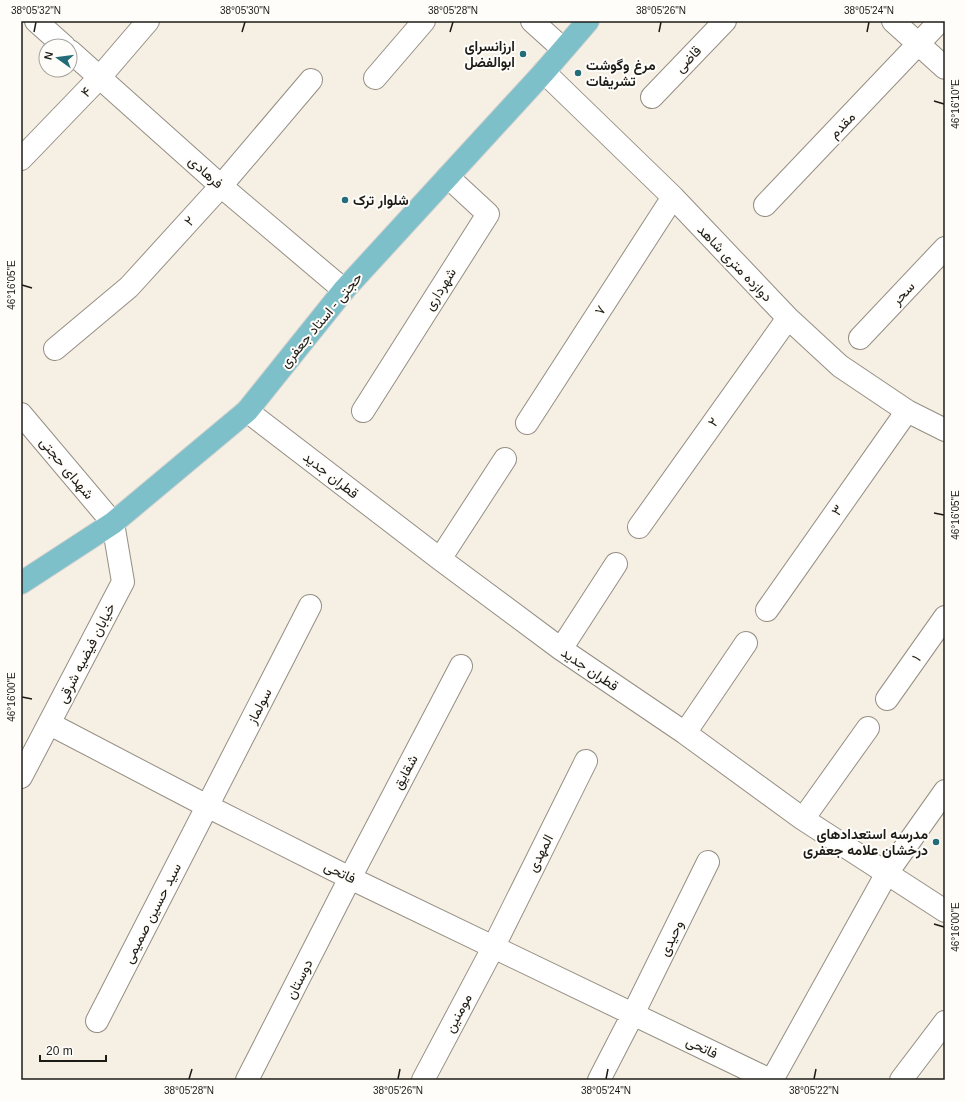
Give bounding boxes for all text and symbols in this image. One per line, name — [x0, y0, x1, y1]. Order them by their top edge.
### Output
text: 38°05'32"N — [11, 5, 61, 16]
text: 38°05'30"N — [220, 5, 270, 16]
text: 38°05'28"N — [428, 5, 478, 16]
text: 38°05'26"N — [636, 5, 686, 16]
text: 38°05'24"N — [844, 5, 894, 16]
north arrow — [38, 38, 78, 78]
place label: ارزانسرای ابوالفضل — [464, 38, 515, 71]
street label: قاضی — [672, 42, 705, 76]
marker: ارزانسرای ابوالفضل — [518, 49, 528, 59]
text: N — [42, 50, 55, 61]
place label: مرغ وگوشت تشریفات — [586, 57, 656, 90]
marker: مرغ وگوشت تشریفات — [573, 68, 583, 78]
text: 46°16'10"E — [950, 79, 961, 129]
street label: ۴ — [77, 84, 95, 100]
street label: مقدم — [826, 109, 859, 142]
street label: فرهادی — [185, 152, 226, 192]
place label: شلوار ترک — [353, 192, 409, 209]
marker: شلوار ترک — [340, 195, 350, 205]
street label: ۲ — [181, 213, 197, 229]
street label: دوازده متری شاهد — [694, 221, 776, 306]
text: 46°16'05"E — [6, 260, 17, 310]
street label: شهرداری — [421, 265, 460, 314]
street label: حجتی - استاد جعفری — [277, 269, 366, 371]
street label: سحر — [888, 278, 918, 309]
street label: ۷ — [591, 302, 609, 318]
street label: ۲ — [704, 414, 722, 430]
street label: شهدای حجتی — [36, 434, 97, 503]
street label: قطران جدید — [300, 449, 362, 502]
text: 46°16'05"E — [950, 490, 961, 540]
street label: ۳ — [828, 502, 846, 518]
street label: خیابان فیضیه شرقی — [54, 600, 119, 706]
street label: قطران جدید — [558, 644, 622, 695]
street label: ۱ — [908, 652, 924, 664]
text: 46°16'00"E — [6, 672, 17, 722]
street label: سولماز — [243, 686, 276, 728]
street label: شقایق — [389, 752, 422, 792]
place label: مدرسه استعدادهای درخشان علامه جعفری — [803, 826, 928, 859]
street label: المهدی — [524, 832, 557, 875]
marker: مدرسه استعدادهای درخشان علامه جعفری — [931, 837, 941, 847]
street label: فاتحی — [321, 858, 358, 887]
street label: سید حسین صمیمی — [120, 860, 185, 966]
text: 46°16'00"E — [950, 902, 961, 952]
street label: وحیدی — [655, 917, 687, 959]
street label: دوستان — [282, 956, 317, 1002]
street label: مومنین — [441, 991, 476, 1036]
street label: فاتحی — [683, 1033, 720, 1062]
scale bar — [40, 1037, 106, 1063]
text: 20 m — [46, 1044, 73, 1058]
text: 38°05'28"N — [164, 1085, 214, 1096]
text: 38°05'26"N — [373, 1085, 423, 1096]
text: 38°05'24"N — [581, 1085, 631, 1096]
text: 38°05'22"N — [789, 1085, 839, 1096]

